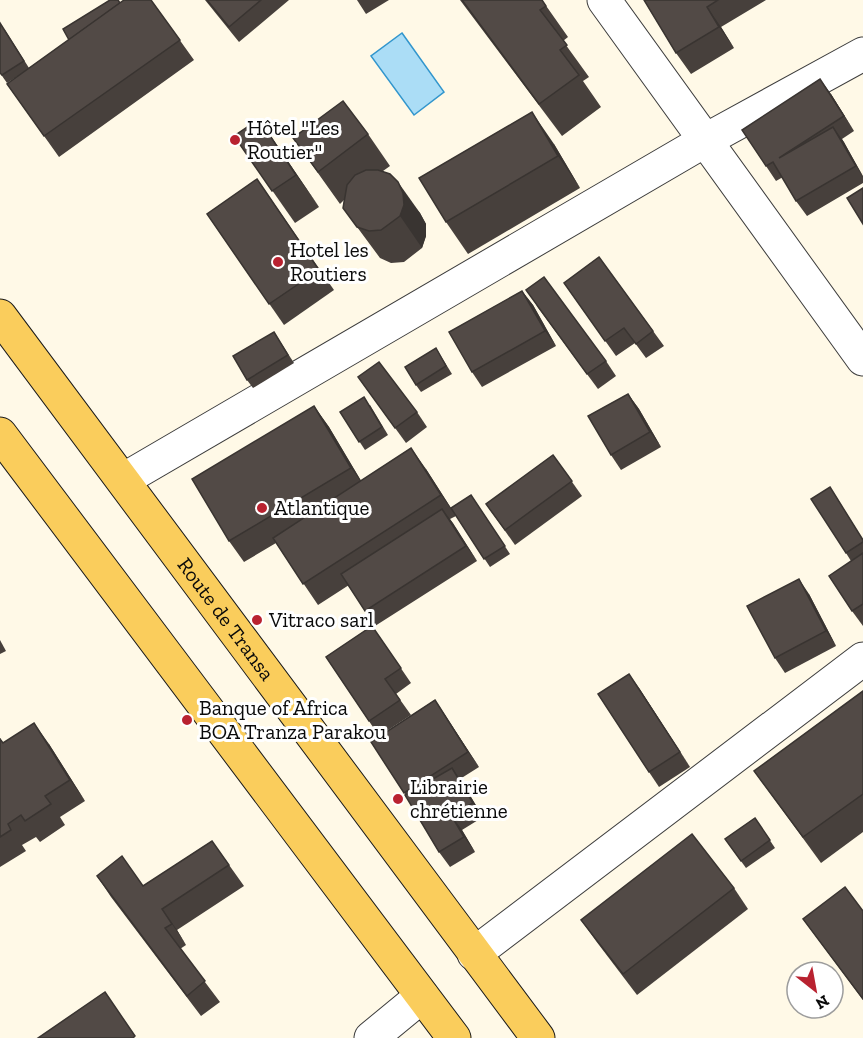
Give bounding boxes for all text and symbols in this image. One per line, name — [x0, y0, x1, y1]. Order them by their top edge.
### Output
place label: Hôtel "Les Routier" — [247, 115, 339, 164]
marker: Hôtel "Les Routier" — [228, 133, 242, 147]
place label: Hotel les Routiers — [290, 237, 369, 286]
marker: Hotel les Routiers — [271, 255, 285, 269]
place label: Atlantique — [274, 495, 370, 520]
marker: Atlantique — [255, 501, 269, 515]
street label: Route de Transa — [172, 553, 280, 685]
place label: Vitraco sarl — [268, 607, 374, 632]
marker: Vitraco sarl — [250, 613, 264, 627]
place label: Banque of Africa BOA Tranza Parakou — [199, 695, 386, 744]
marker: Banque of Africa BOA Tranza Parakou — [180, 713, 194, 727]
place label: Librairie chrétienne — [410, 774, 508, 823]
marker: Librairie chrétienne — [391, 792, 405, 806]
north arrow — [785, 960, 845, 1020]
text: N — [812, 991, 833, 1014]

